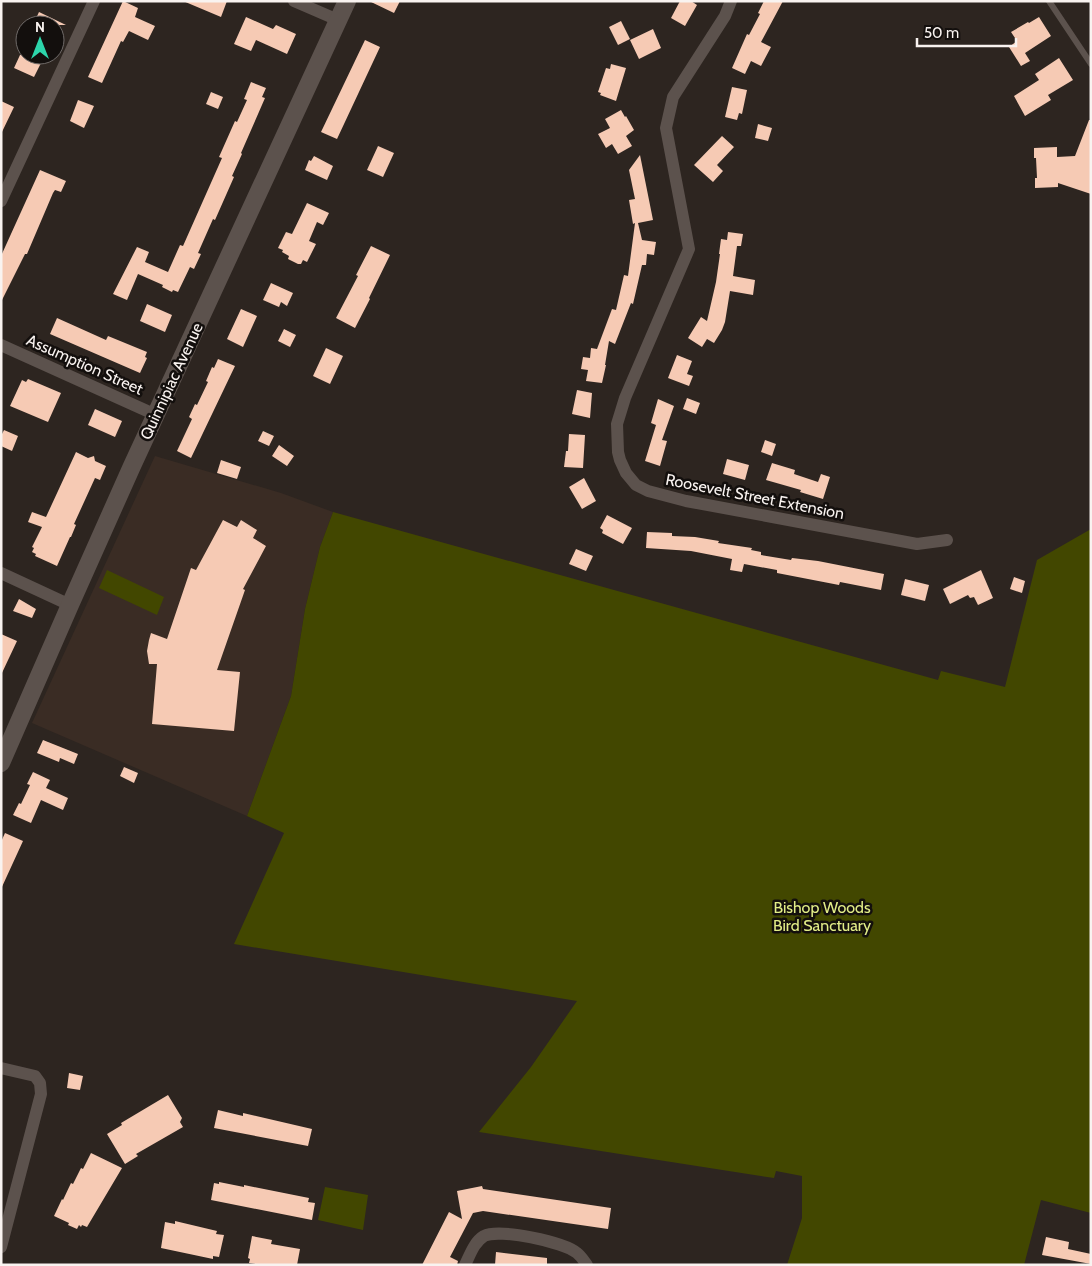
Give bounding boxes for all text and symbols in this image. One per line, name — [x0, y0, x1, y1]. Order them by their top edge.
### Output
north arrow — [15, 15, 65, 65]
scale bar — [917, 15, 1016, 47]
text: N — [35, 18, 45, 36]
text: 50 m — [924, 24, 959, 42]
street label: Quinnipiac Avenue — [136, 320, 207, 443]
street label: Assumption Street — [24, 330, 147, 399]
street label: Roosevelt Street Extension — [664, 470, 846, 523]
park label: Bishop Woods Bird Sanctuary — [773, 898, 871, 935]

